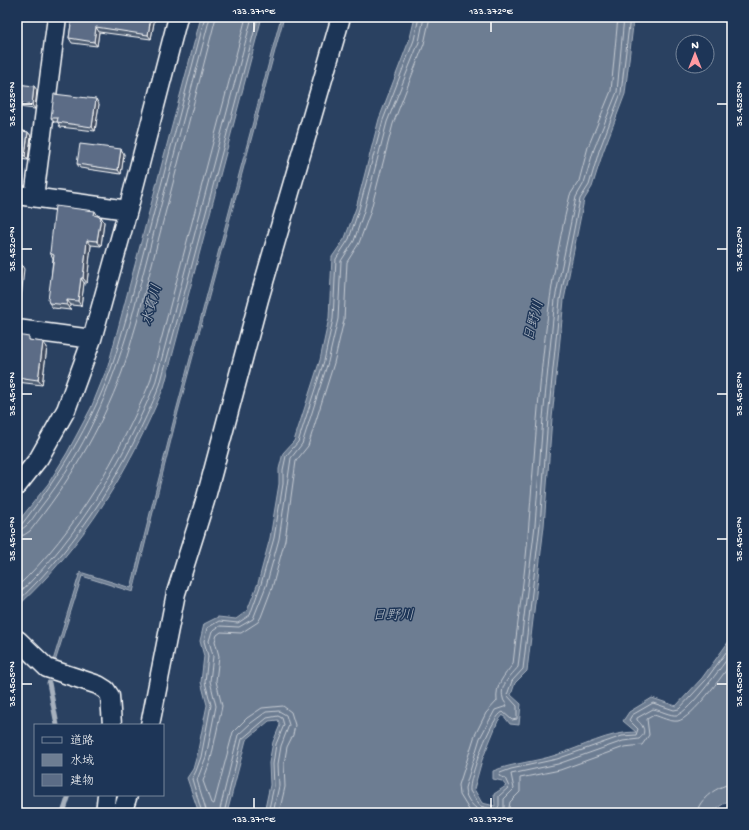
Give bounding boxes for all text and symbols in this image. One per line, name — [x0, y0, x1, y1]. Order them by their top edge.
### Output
text: 133.371°E — [232, 6, 276, 18]
text: 133.372°E — [468, 6, 514, 18]
north arrow — [675, 34, 715, 74]
text: N — [691, 40, 699, 52]
text: 35.4525°N — [7, 81, 19, 127]
text: 35.4525°N — [734, 81, 746, 127]
text: 35.4520°N — [7, 226, 19, 273]
text: 35.4520°N — [734, 226, 746, 273]
water label: 水貫川 — [138, 282, 167, 327]
water label: 日野川 — [521, 299, 549, 343]
text: 35.4515°N — [7, 372, 19, 417]
text: 35.4515°N — [734, 372, 746, 417]
text: 35.4510°N — [7, 516, 19, 562]
text: 35.4510°N — [734, 516, 746, 562]
water label: 日野川 — [372, 608, 414, 625]
text: 35.4505°N — [7, 661, 19, 708]
text: 35.4505°N — [734, 661, 746, 708]
legend — [34, 724, 164, 796]
text: 道路 — [70, 734, 94, 749]
text: 水域 — [70, 754, 94, 769]
text: 建物 — [70, 774, 94, 789]
text: 133.371°E — [232, 814, 276, 826]
text: 133.372°E — [468, 814, 514, 826]

